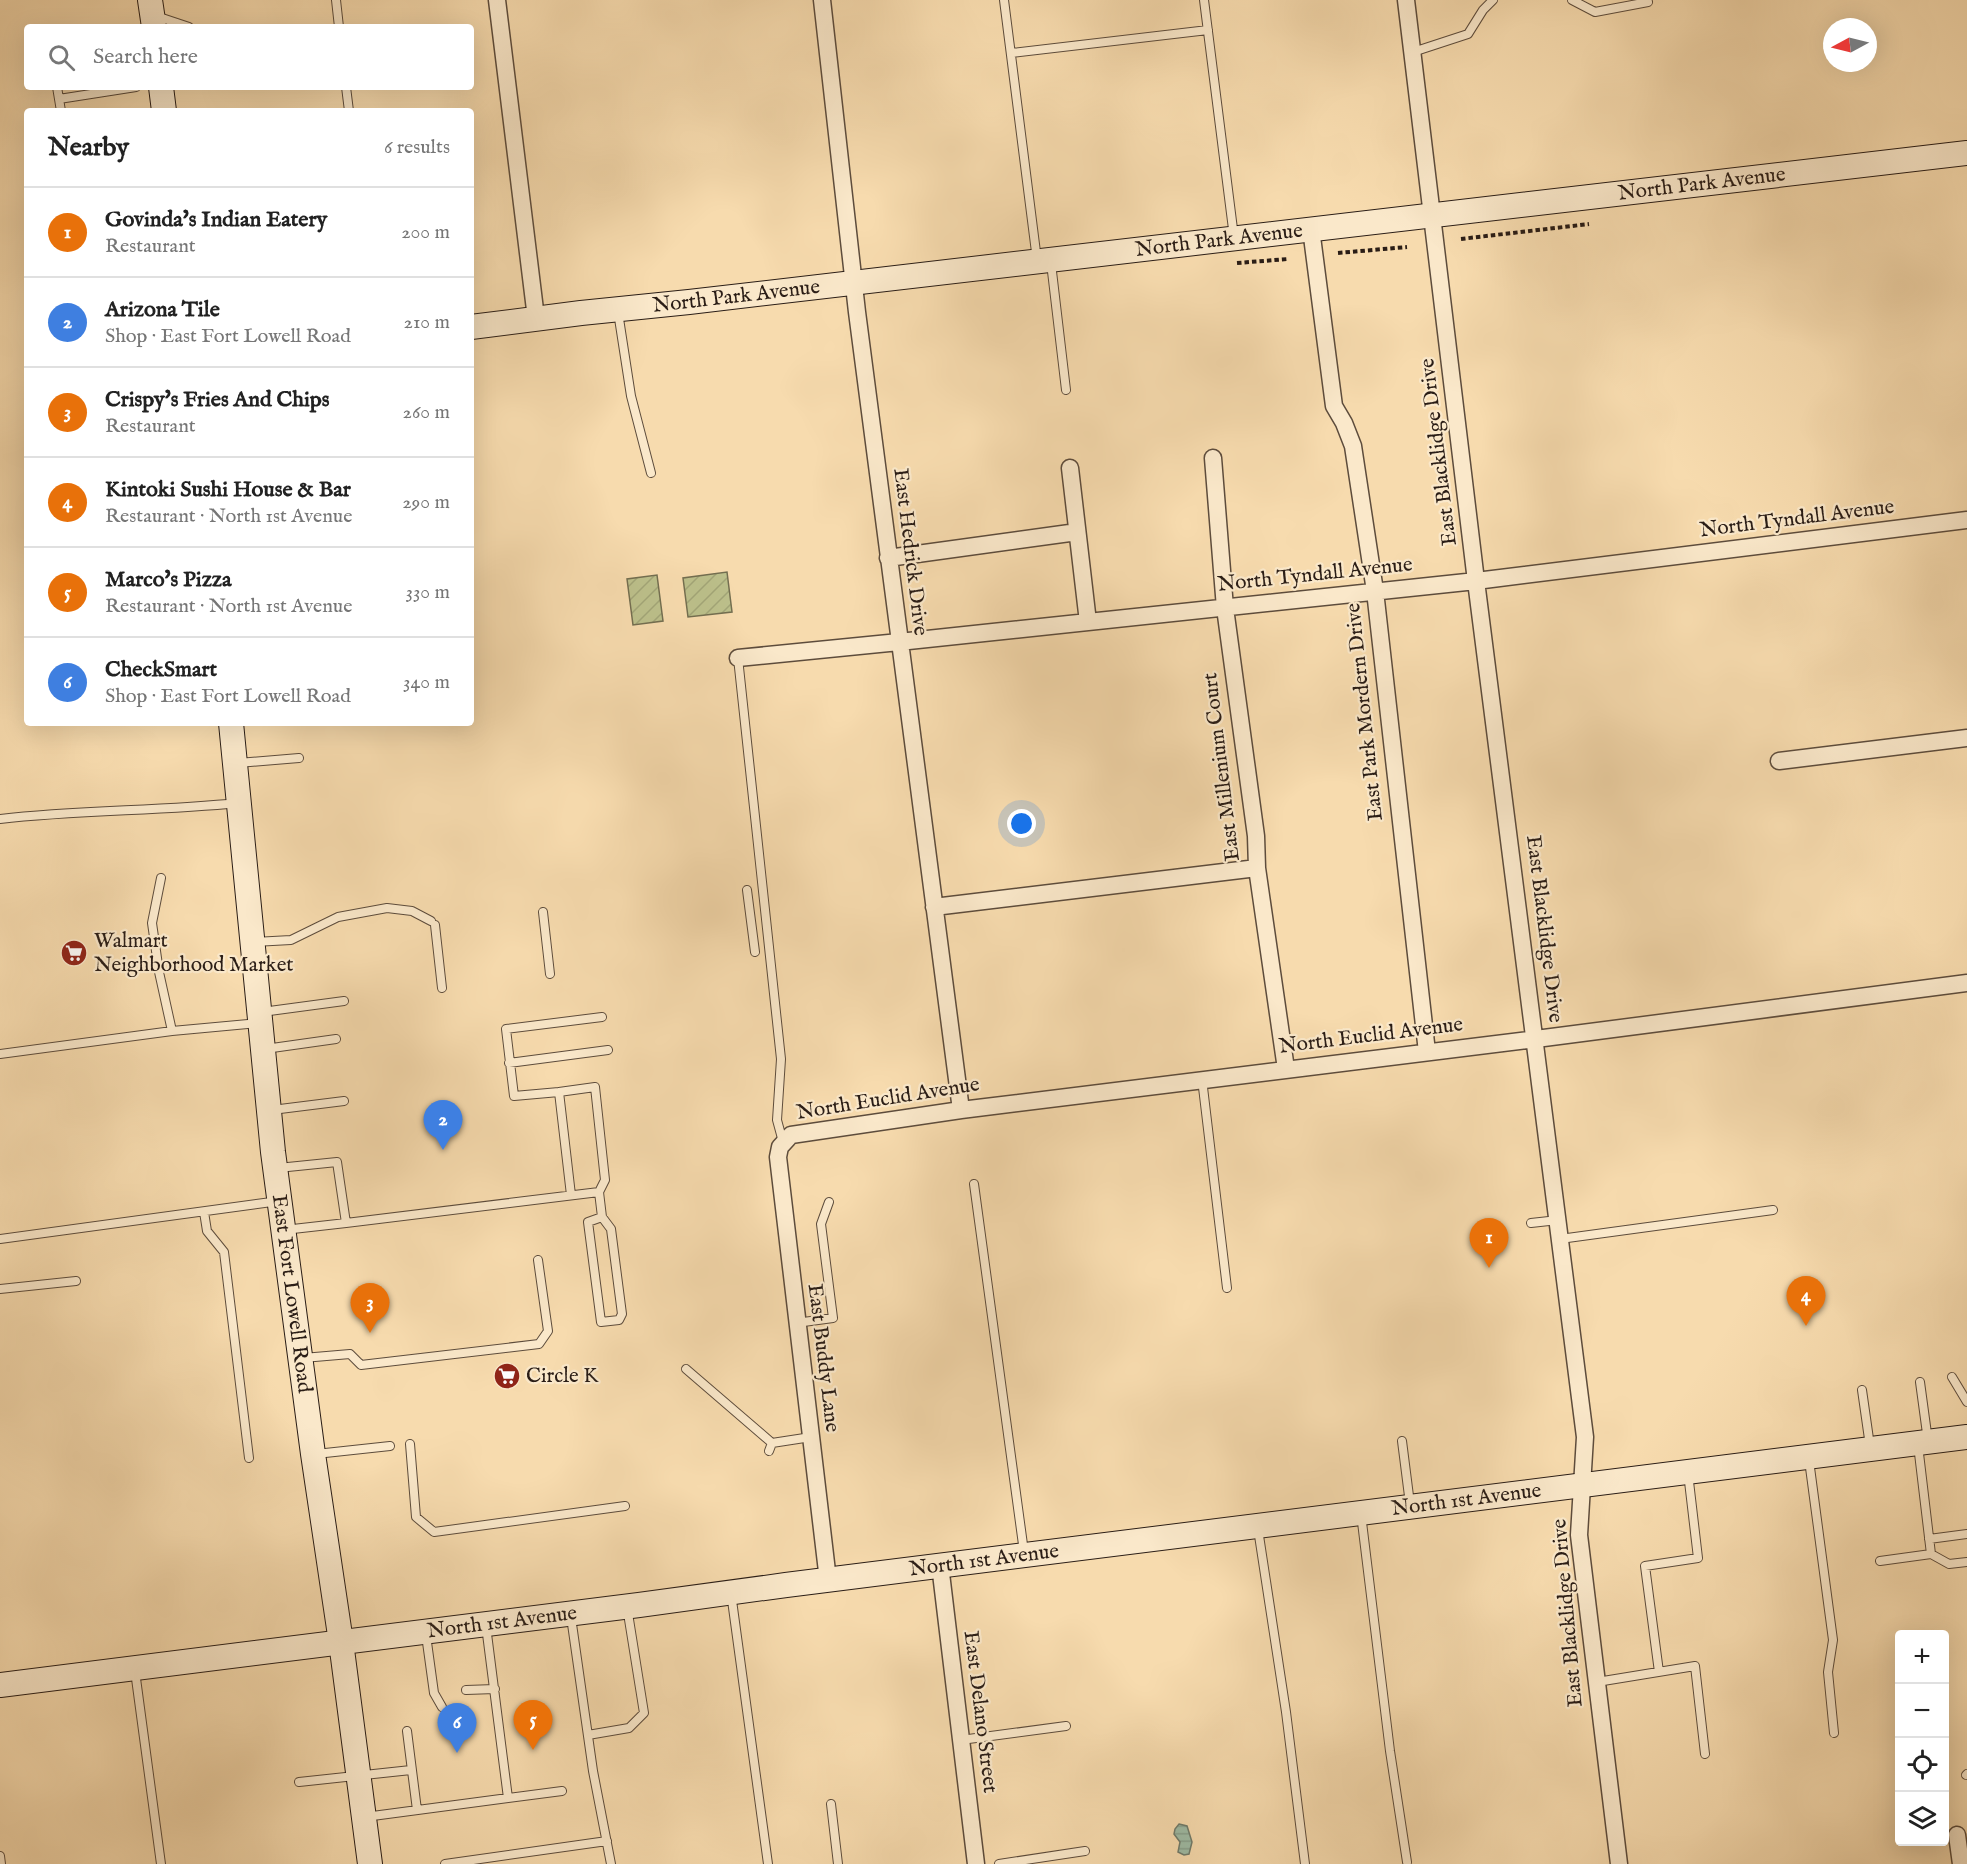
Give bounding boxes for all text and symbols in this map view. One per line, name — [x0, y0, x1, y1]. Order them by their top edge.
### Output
north arrow — [1823, 18, 1877, 72]
search box — [24, 24, 474, 90]
icon: search — [45, 41, 78, 74]
text: Search here — [93, 43, 198, 71]
text: Nearby — [48, 131, 129, 164]
text: 6 results — [384, 135, 450, 160]
street label: North Park Avenue — [1617, 161, 1787, 207]
text: Govinda's Indian Eatery — [105, 206, 327, 234]
street label: North Park Avenue — [1134, 217, 1304, 263]
text: 1 — [64, 220, 71, 245]
text: 200 m — [401, 220, 450, 245]
text: Restaurant — [105, 234, 196, 259]
street label: North Park Avenue — [651, 273, 822, 319]
text: Arizona Tile — [105, 296, 220, 324]
text: 2 — [63, 310, 72, 335]
text: 210 m — [404, 310, 450, 335]
text: Shop · East Fort Lowell Road — [105, 324, 351, 349]
street label: East Blacklidge Drive — [1414, 356, 1464, 547]
text: Crispy's Fries And Chips — [105, 386, 330, 414]
text: 3 — [64, 400, 71, 425]
text: 260 m — [403, 400, 450, 425]
text: Restaurant — [105, 414, 196, 439]
street label: East Hedrick Drive — [886, 467, 934, 638]
text: Kintoki Sushi House & Bar — [105, 476, 351, 504]
text: 4 — [63, 490, 72, 515]
text: 290 m — [402, 490, 450, 515]
street label: North Tyndall Avenue — [1698, 494, 1896, 544]
text: Restaurant · North 1st Avenue — [105, 504, 352, 529]
street label: North Tyndall Avenue — [1216, 551, 1414, 599]
text: Marco's Pizza — [105, 566, 232, 594]
text: 5 — [64, 580, 71, 605]
text: 330 m — [405, 580, 450, 605]
text: Restaurant · North 1st Avenue — [105, 594, 352, 619]
street label: East Park Mordern Drive — [1340, 601, 1390, 822]
text: CheckSmart — [105, 656, 217, 684]
text: 6 — [63, 670, 72, 695]
text: 340 m — [403, 670, 450, 695]
street label: East Millenium Court — [1197, 671, 1247, 863]
text: Shop · East Fort Lowell Road — [105, 684, 351, 709]
your location — [1007, 809, 1036, 838]
street label: East Blacklidge Drive — [1519, 834, 1569, 1025]
place label: Walmart Neighborhood Market — [94, 928, 293, 979]
supermarket icon: Walmart Neighborhood Market — [59, 938, 89, 968]
street label: North Euclid Avenue — [1277, 1011, 1465, 1061]
street label: North Euclid Avenue — [794, 1071, 982, 1127]
pin: 2 — [424, 1100, 462, 1150]
street label: East Fort Lowell Road — [265, 1193, 318, 1395]
pin: 1 — [1470, 1218, 1508, 1268]
pin: 4 — [1786, 1276, 1826, 1326]
street label: East Buddy Lane — [800, 1282, 846, 1434]
pin: 3 — [350, 1284, 389, 1333]
supermarket icon: Circle K — [492, 1361, 522, 1391]
place label: Circle K — [526, 1363, 599, 1390]
street label: North 1st Avenue — [1390, 1477, 1543, 1523]
street label: East Blacklidge Drive — [1546, 1517, 1590, 1708]
street label: North 1st Avenue — [908, 1537, 1061, 1583]
street label: North 1st Avenue — [426, 1599, 579, 1645]
street label: East Delano Street — [957, 1629, 1003, 1795]
map controls — [1895, 1630, 1949, 1846]
button: + — [1895, 1630, 1949, 1684]
button: − — [1895, 1684, 1949, 1738]
pin: 5 — [514, 1700, 552, 1750]
pin: 6 — [438, 1704, 476, 1753]
button: locate — [1895, 1738, 1949, 1792]
button: layers — [1895, 1792, 1949, 1846]

